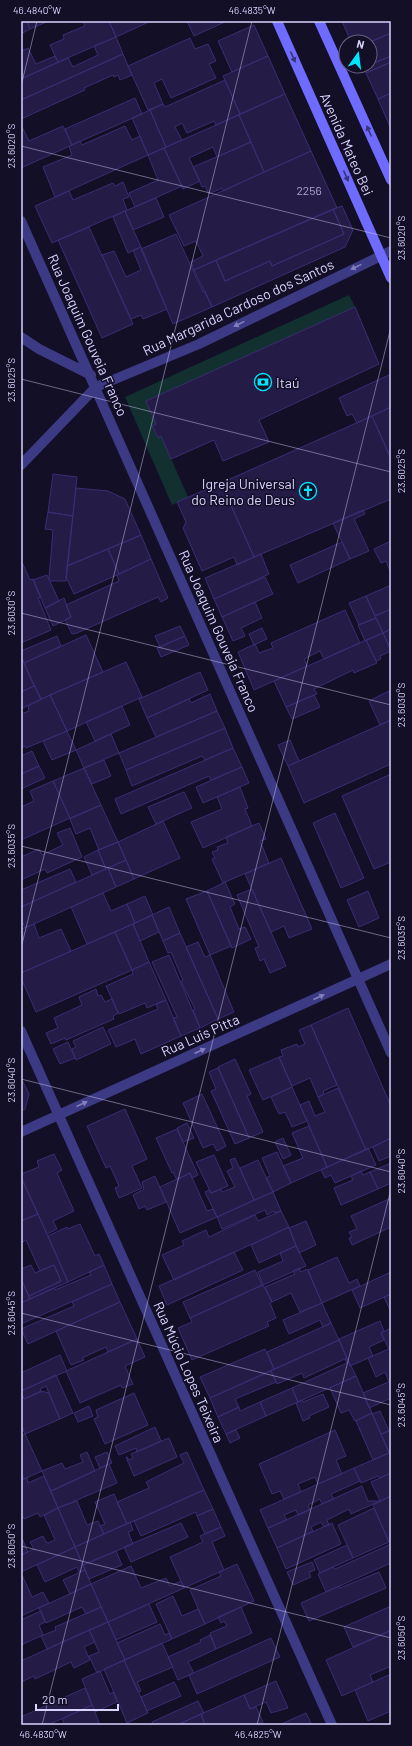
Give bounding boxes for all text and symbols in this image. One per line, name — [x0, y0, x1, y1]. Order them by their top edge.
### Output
text: 46.4840°W — [13, 4, 61, 16]
text: 46.4835°W — [228, 4, 276, 16]
north arrow — [338, 34, 378, 74]
text: N — [355, 37, 366, 51]
one-way arrow — [290, 51, 296, 62]
street label: Avenida Mateo Bei — [317, 90, 377, 198]
text: 23.6020°S — [5, 124, 17, 168]
one-way arrow — [366, 126, 372, 137]
one-way arrow — [343, 170, 349, 182]
house number: 2256 — [296, 183, 322, 197]
text: 23.6020°S — [395, 216, 407, 260]
street label: Rua Joaquim Gouveia Franco — [45, 251, 131, 419]
street label: Rua Margarida Cardoso dos Santos — [140, 255, 337, 359]
one-way arrow — [350, 264, 361, 270]
one-way arrow — [233, 321, 245, 328]
text: 23.6025°S — [5, 358, 17, 402]
bank icon: Itaú — [253, 372, 273, 392]
place label: Itaú — [276, 374, 299, 391]
text: 23.6025°S — [395, 449, 407, 493]
place label: Igreja Universal do Reino de Deus — [191, 475, 295, 508]
church icon: Igreja Universal do Reino de Deus — [298, 481, 318, 501]
street label: Rua Joaquim Gouveia Franco — [176, 547, 262, 715]
text: 23.6030°S — [5, 591, 17, 635]
text: 23.6030°S — [395, 683, 407, 727]
text: 23.6035°S — [5, 824, 17, 868]
text: 23.6035°S — [395, 916, 407, 960]
one-way arrow — [313, 994, 324, 1000]
street label: Rua Luis Pitta — [158, 1010, 242, 1060]
one-way arrow — [195, 1048, 206, 1054]
text: 23.6040°S — [5, 1057, 17, 1102]
one-way arrow — [77, 1101, 89, 1107]
text: 23.6040°S — [395, 1148, 407, 1193]
text: 23.6045°S — [5, 1291, 17, 1335]
street label: Rua Múcio Lopes Teixeira — [150, 1299, 228, 1445]
text: 23.6045°S — [395, 1383, 407, 1427]
text: 23.6050°S — [5, 1524, 17, 1568]
text: 23.6050°S — [395, 1616, 407, 1660]
scale bar — [36, 1686, 118, 1712]
text: 20 m — [42, 1692, 68, 1706]
text: 46.4830°W — [19, 1728, 67, 1740]
text: 46.4825°W — [234, 1728, 282, 1740]

